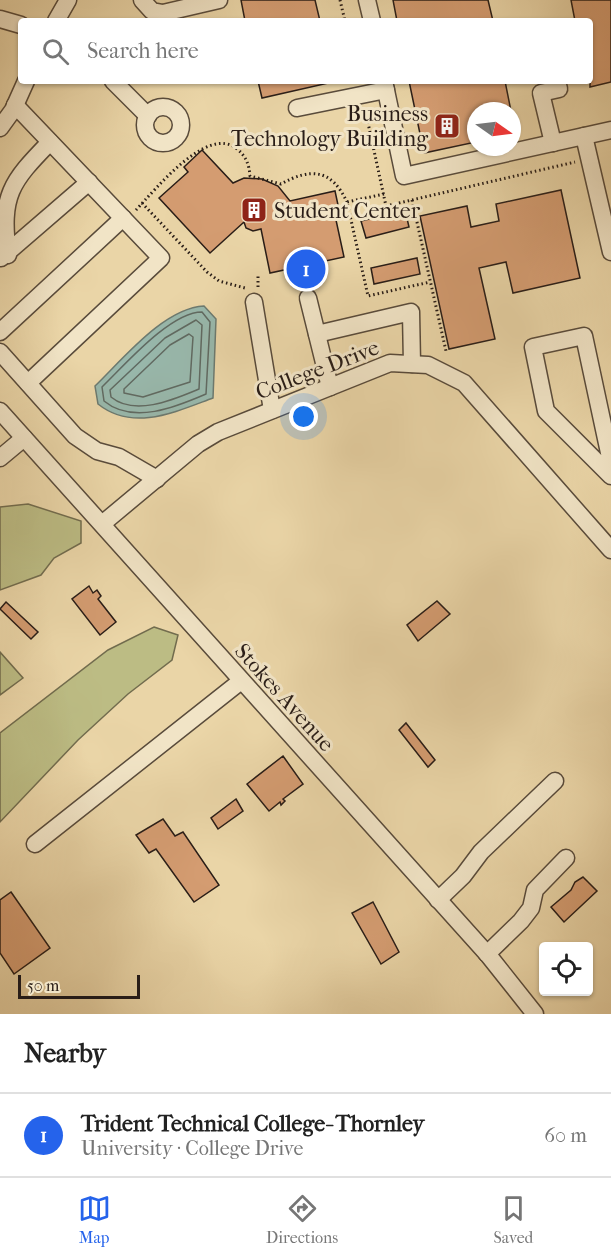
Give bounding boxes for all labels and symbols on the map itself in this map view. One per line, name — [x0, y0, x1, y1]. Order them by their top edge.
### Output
place label: Business Technology Building — [231, 101, 428, 152]
north arrow — [467, 102, 521, 156]
building icon: Business Technology Building — [432, 111, 462, 141]
building icon: Student Center — [239, 195, 269, 225]
place label: Student Center — [274, 198, 421, 224]
pin: 1 — [286, 246, 326, 292]
street label: College Drive — [252, 335, 383, 405]
your location — [289, 402, 318, 431]
street label: Stokes Avenue — [229, 638, 339, 757]
scale bar — [18, 972, 140, 1000]

